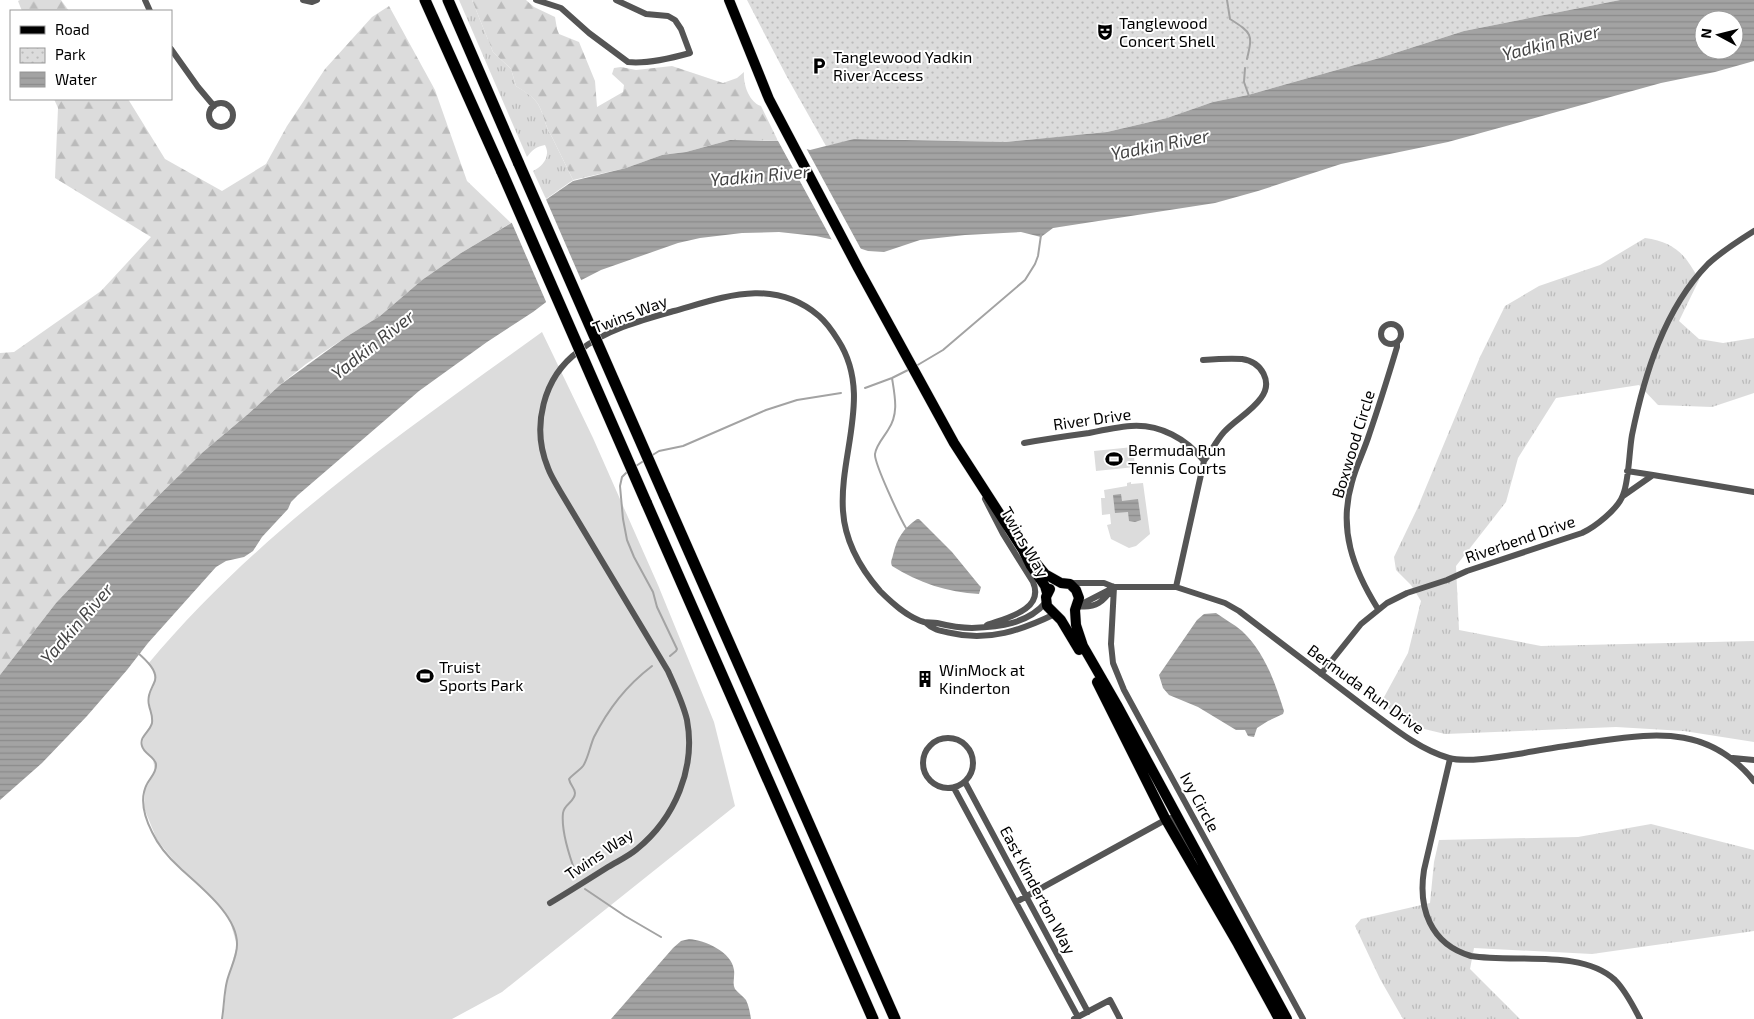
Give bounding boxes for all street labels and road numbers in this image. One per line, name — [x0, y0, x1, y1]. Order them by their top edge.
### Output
street label: Twins Way — [590, 290, 670, 336]
street label: Boxwood Circle — [1327, 388, 1378, 500]
street label: River Drive — [1052, 404, 1132, 433]
street label: Twins Way — [998, 503, 1054, 581]
street label: Riverbend Drive — [1462, 511, 1577, 566]
street label: Bermuda Run Drive — [1304, 640, 1428, 737]
street label: Ivy Circle — [1177, 769, 1224, 835]
street label: East Kinderton Way — [997, 822, 1081, 958]
street label: Twins Way — [561, 824, 637, 883]

